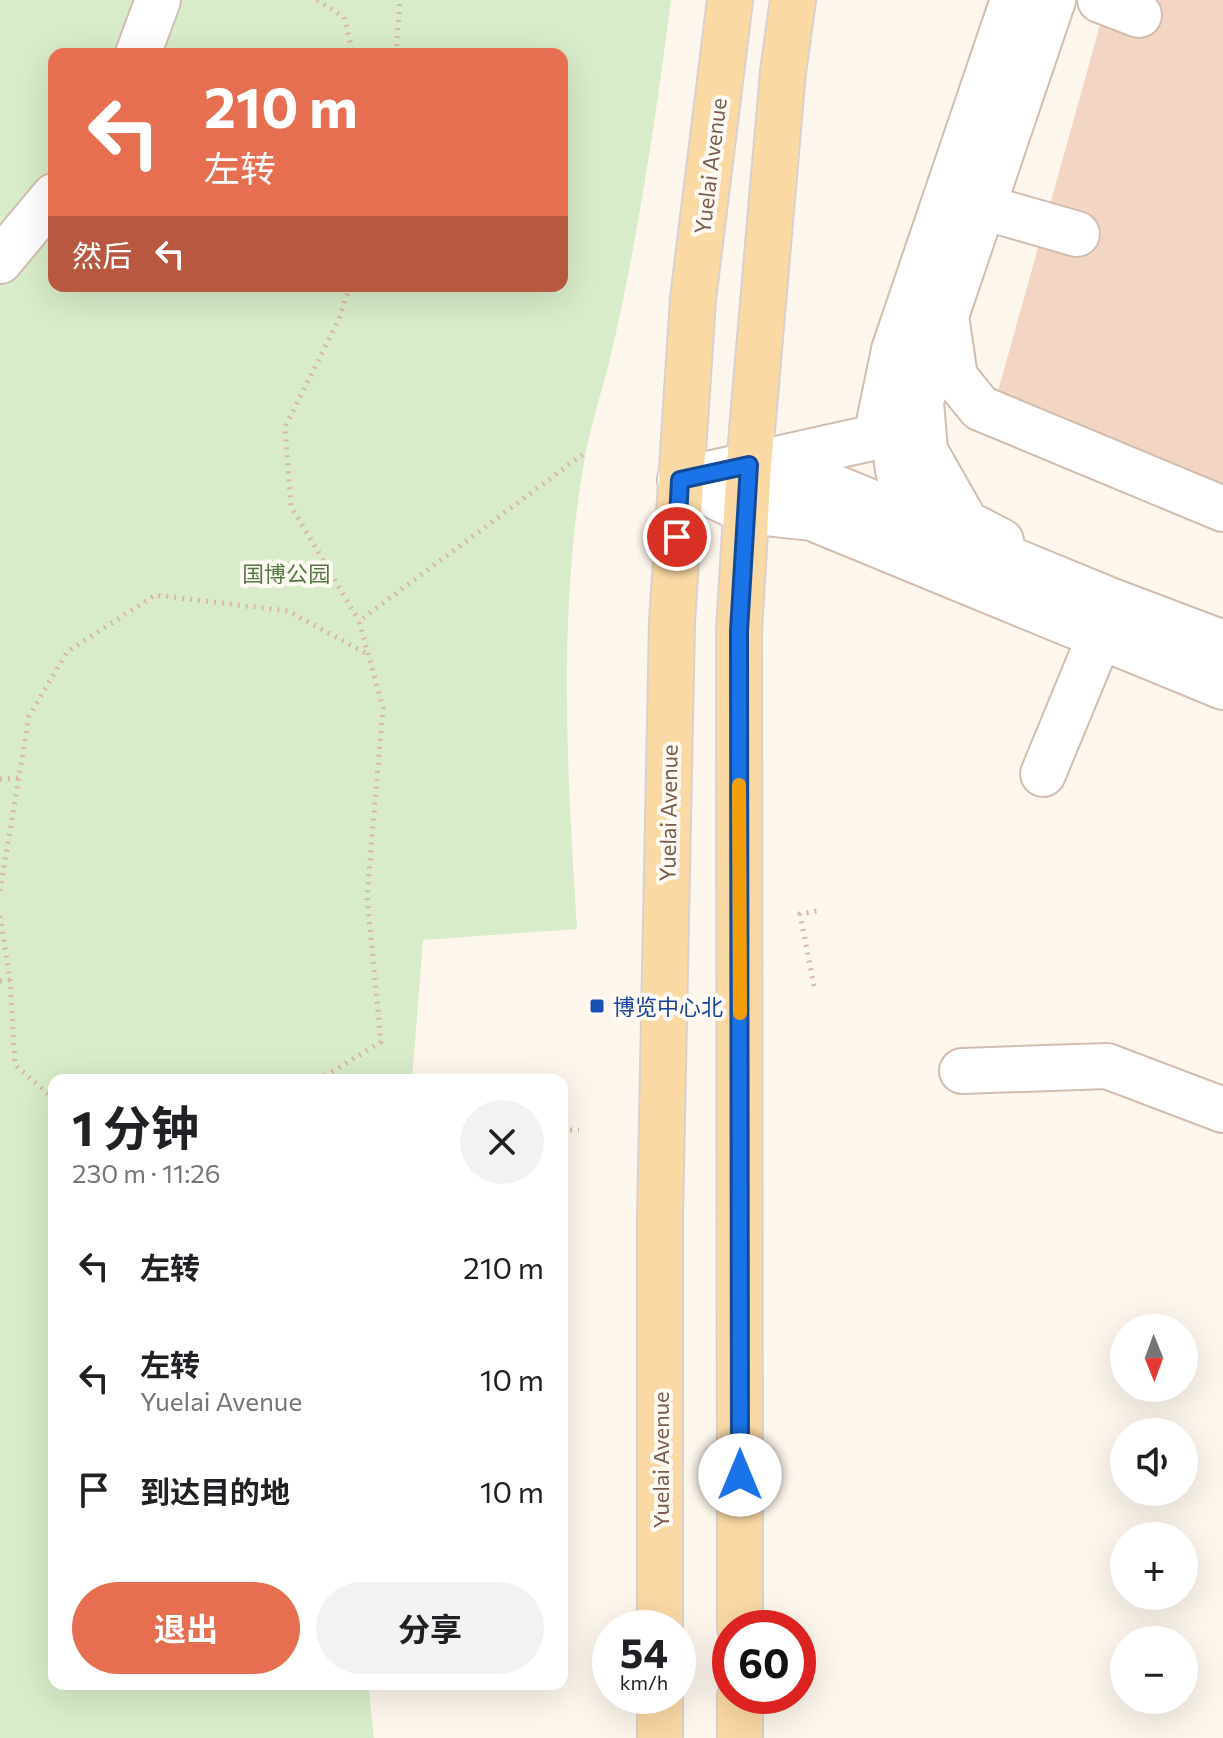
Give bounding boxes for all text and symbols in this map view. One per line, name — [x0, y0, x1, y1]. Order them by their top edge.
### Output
text: 210 m — [204, 71, 358, 140]
icon: left — [72, 80, 176, 184]
street label: Yuelai Avenue — [688, 96, 732, 236]
text: 左转 — [204, 145, 276, 189]
icon: left — [148, 232, 192, 276]
text: 然后 — [72, 236, 132, 273]
pin — [643, 503, 711, 571]
icon: arrive — [655, 515, 699, 559]
park label: 国博公园 — [242, 560, 330, 587]
street label: Yuelai Avenue — [653, 744, 683, 882]
place label: 博览中心北 — [613, 993, 723, 1020]
marker: 博览中心北 — [588, 997, 606, 1015]
text: 1 分钟 — [72, 1097, 199, 1156]
button: close — [460, 1100, 544, 1184]
text: 230 m · 11:26 — [72, 1157, 220, 1188]
icon: left — [72, 1244, 116, 1288]
text: 左转 — [140, 1248, 200, 1285]
text: 210 m — [463, 1248, 544, 1285]
north arrow — [1110, 1314, 1198, 1402]
map controls — [1110, 1314, 1198, 1714]
text: 左转 — [140, 1345, 200, 1382]
icon: left — [72, 1356, 116, 1400]
text: 10 m — [480, 1360, 544, 1397]
text: Yuelai Avenue — [140, 1385, 302, 1416]
street label: Yuelai Avenue — [647, 1391, 674, 1529]
button: sound — [1110, 1418, 1198, 1506]
position arrow — [698, 1433, 782, 1517]
icon: arrive — [72, 1468, 116, 1512]
text: 到达目的地 — [140, 1472, 290, 1509]
text: 10 m — [480, 1472, 544, 1509]
button: + — [1110, 1522, 1198, 1610]
button: 退出 — [72, 1582, 300, 1674]
button: 分享 — [316, 1582, 544, 1674]
speed limit sign: 60 — [712, 1610, 816, 1714]
button: − — [1110, 1626, 1198, 1714]
text: 54 — [620, 1627, 668, 1676]
text: km/h — [620, 1670, 668, 1694]

